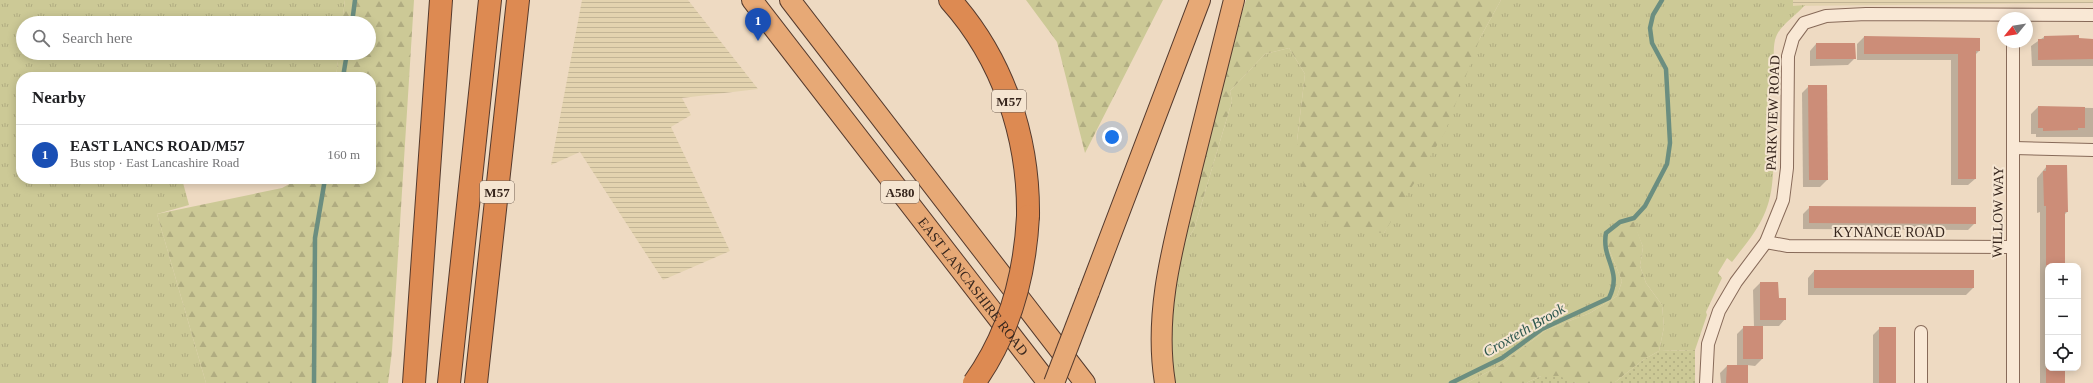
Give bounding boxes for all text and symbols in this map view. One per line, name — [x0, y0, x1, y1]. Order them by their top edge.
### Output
pin: 1 — [745, 8, 771, 41]
north arrow — [1997, 12, 2033, 48]
search box — [16, 16, 376, 60]
icon: search — [30, 27, 52, 49]
text: Search here — [62, 30, 132, 46]
street label: PARKVIEW ROAD — [1763, 55, 1783, 171]
text: Nearby — [32, 88, 86, 107]
road number: M57 — [992, 90, 1026, 112]
your location — [1102, 127, 1122, 147]
text: EAST LANCS ROAD/M57 — [70, 138, 245, 154]
text: 1 — [42, 147, 48, 162]
text: 160 m — [327, 147, 360, 162]
text: Bus stop · East Lancashire Road — [70, 155, 239, 170]
street label: WILLOW WAY — [1990, 166, 2006, 258]
road number: M57 — [480, 181, 514, 203]
road number: A580 — [881, 181, 919, 203]
street label: EAST LANCASHIRE ROAD — [915, 214, 1031, 358]
street label: KYNANCE ROAD — [1833, 225, 1945, 240]
map controls — [2045, 263, 2081, 371]
button: + — [2045, 263, 2081, 299]
button: − — [2045, 299, 2081, 335]
water label: Croxteth Brook — [1480, 300, 1568, 360]
button: locate — [2045, 335, 2081, 371]

